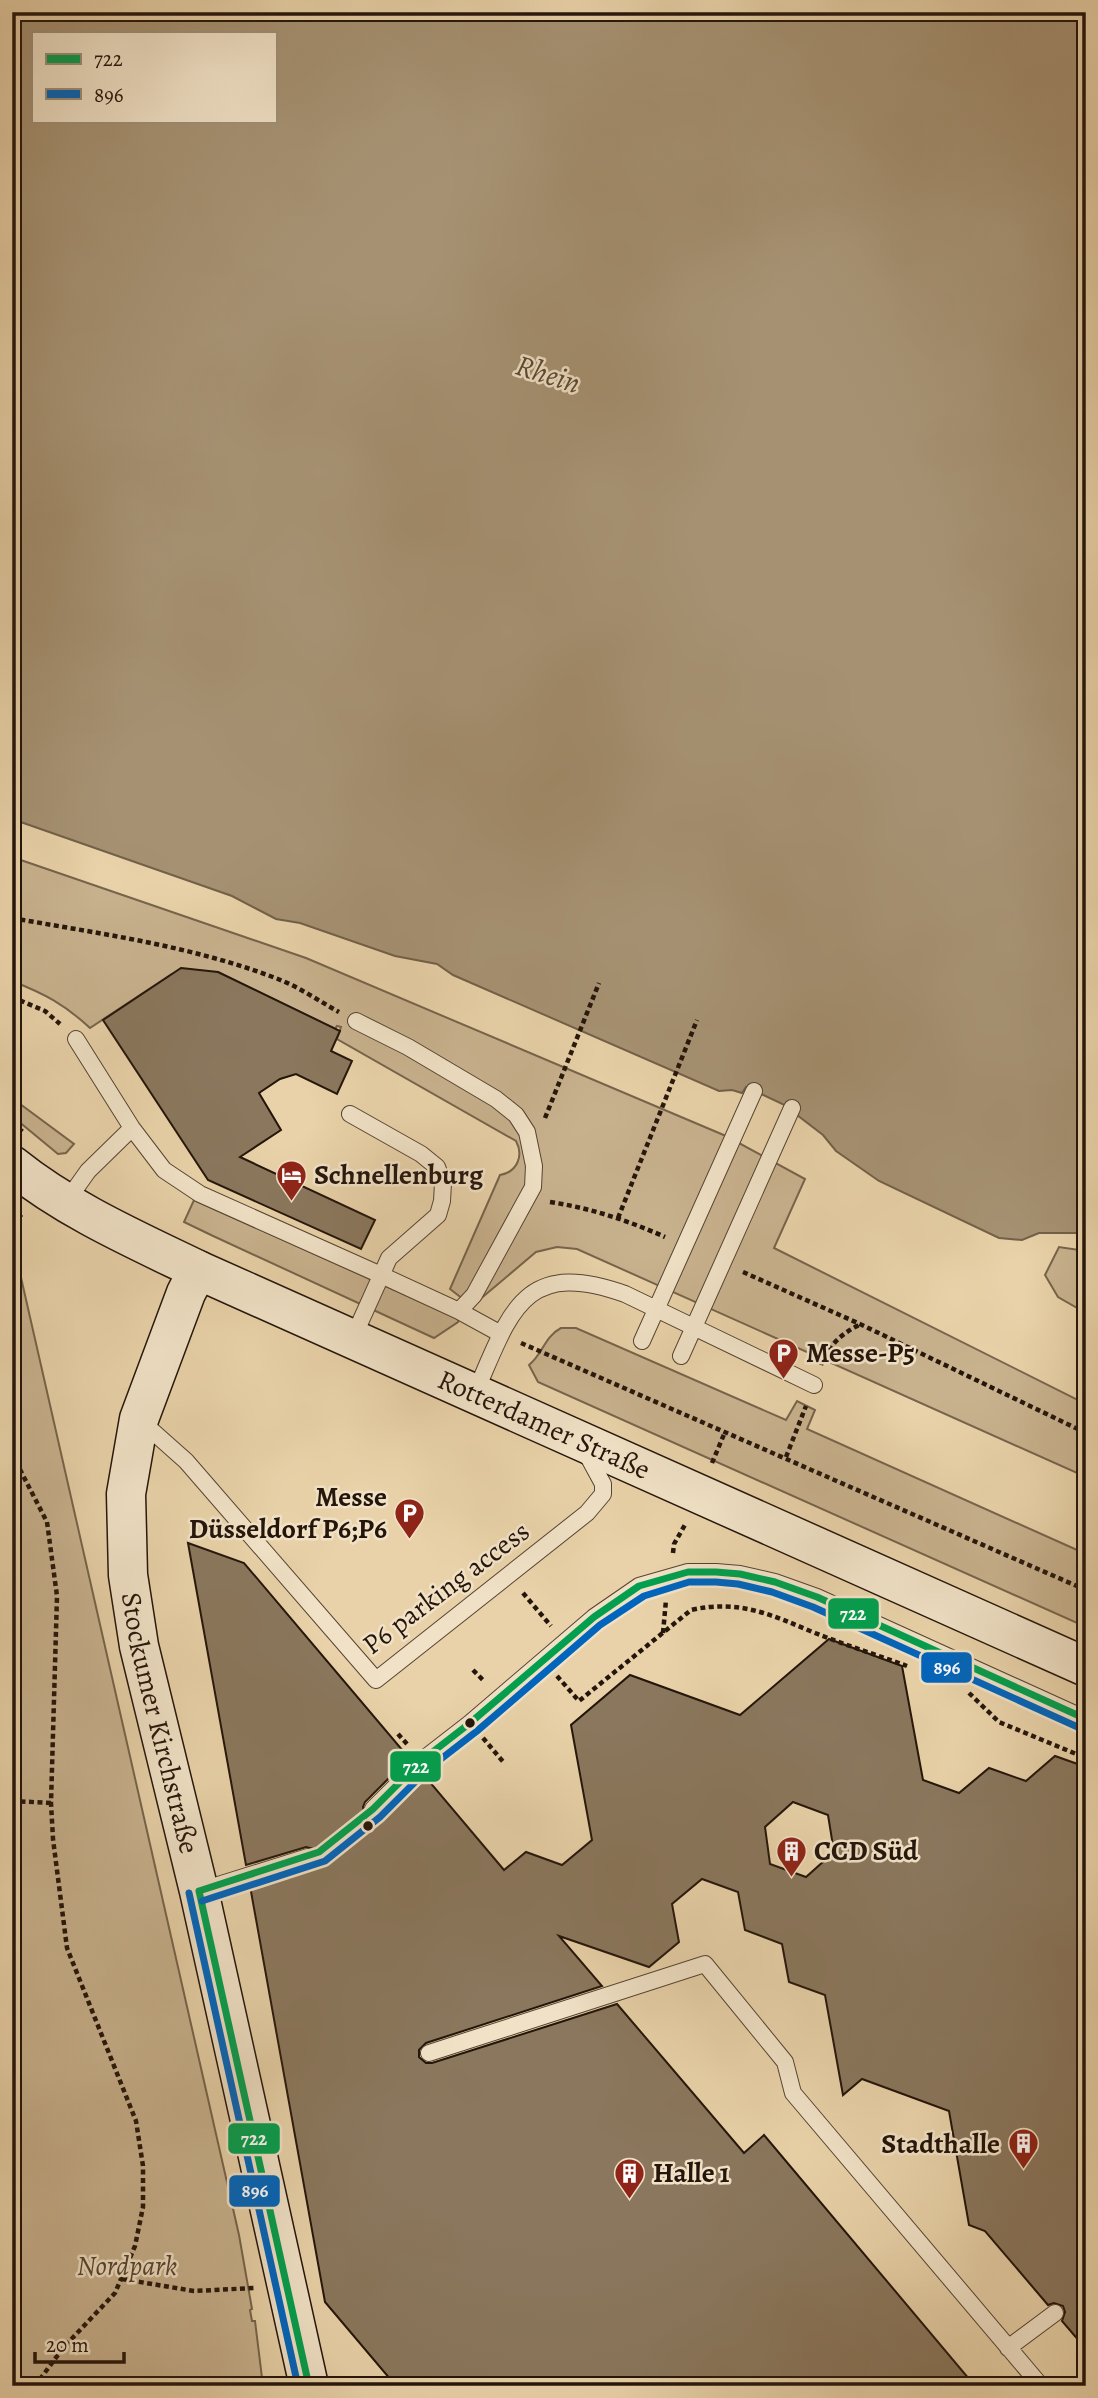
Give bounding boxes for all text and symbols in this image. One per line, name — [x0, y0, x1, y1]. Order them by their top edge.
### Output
legend — [32, 32, 276, 122]
text: 722 — [94, 45, 123, 73]
text: 896 — [94, 81, 124, 109]
water label: Rhein — [511, 345, 585, 403]
place label: Schnellenburg — [314, 1156, 484, 1194]
hotel icon: Schnellenburg — [274, 1158, 308, 1202]
place label: Messe-P5 — [806, 1334, 915, 1372]
parking icon: Messe-P5 — [766, 1336, 800, 1380]
street label: Rotterdamer Straße — [432, 1361, 656, 1489]
place label: Messe Düsseldorf P6;P6 — [189, 1478, 387, 1548]
parking icon: Messe Düsseldorf P6;P6 — [393, 1496, 427, 1540]
street label: P6 parking access — [355, 1513, 537, 1663]
street label: Stockumer Kirchstraße — [112, 1590, 208, 1858]
line badge: 722 — [827, 1597, 880, 1630]
text: 722 — [840, 1601, 866, 1627]
line badge: 896 — [920, 1651, 973, 1684]
text: 896 — [934, 1655, 961, 1681]
unlabelled marker — [463, 1716, 477, 1730]
line badge: 722 — [389, 1750, 442, 1783]
text: 722 — [403, 1754, 429, 1780]
unlabelled marker — [361, 1819, 375, 1833]
place label: CCD Süd — [814, 1832, 919, 1870]
building icon: CCD Süd — [774, 1834, 808, 1878]
line badge: 722 — [227, 2122, 281, 2155]
place label: Stadthalle — [881, 2125, 1000, 2163]
text: 722 — [241, 2126, 267, 2152]
building icon: Stadthalle — [1006, 2127, 1040, 2171]
place label: Halle 1 — [653, 2154, 730, 2192]
building icon: Halle 1 — [613, 2156, 647, 2200]
line badge: 896 — [228, 2174, 281, 2208]
text: 896 — [242, 2178, 269, 2204]
park label: Nordpark — [77, 2247, 177, 2285]
scale bar — [35, 2321, 124, 2365]
text: 20 m — [46, 2331, 89, 2359]

